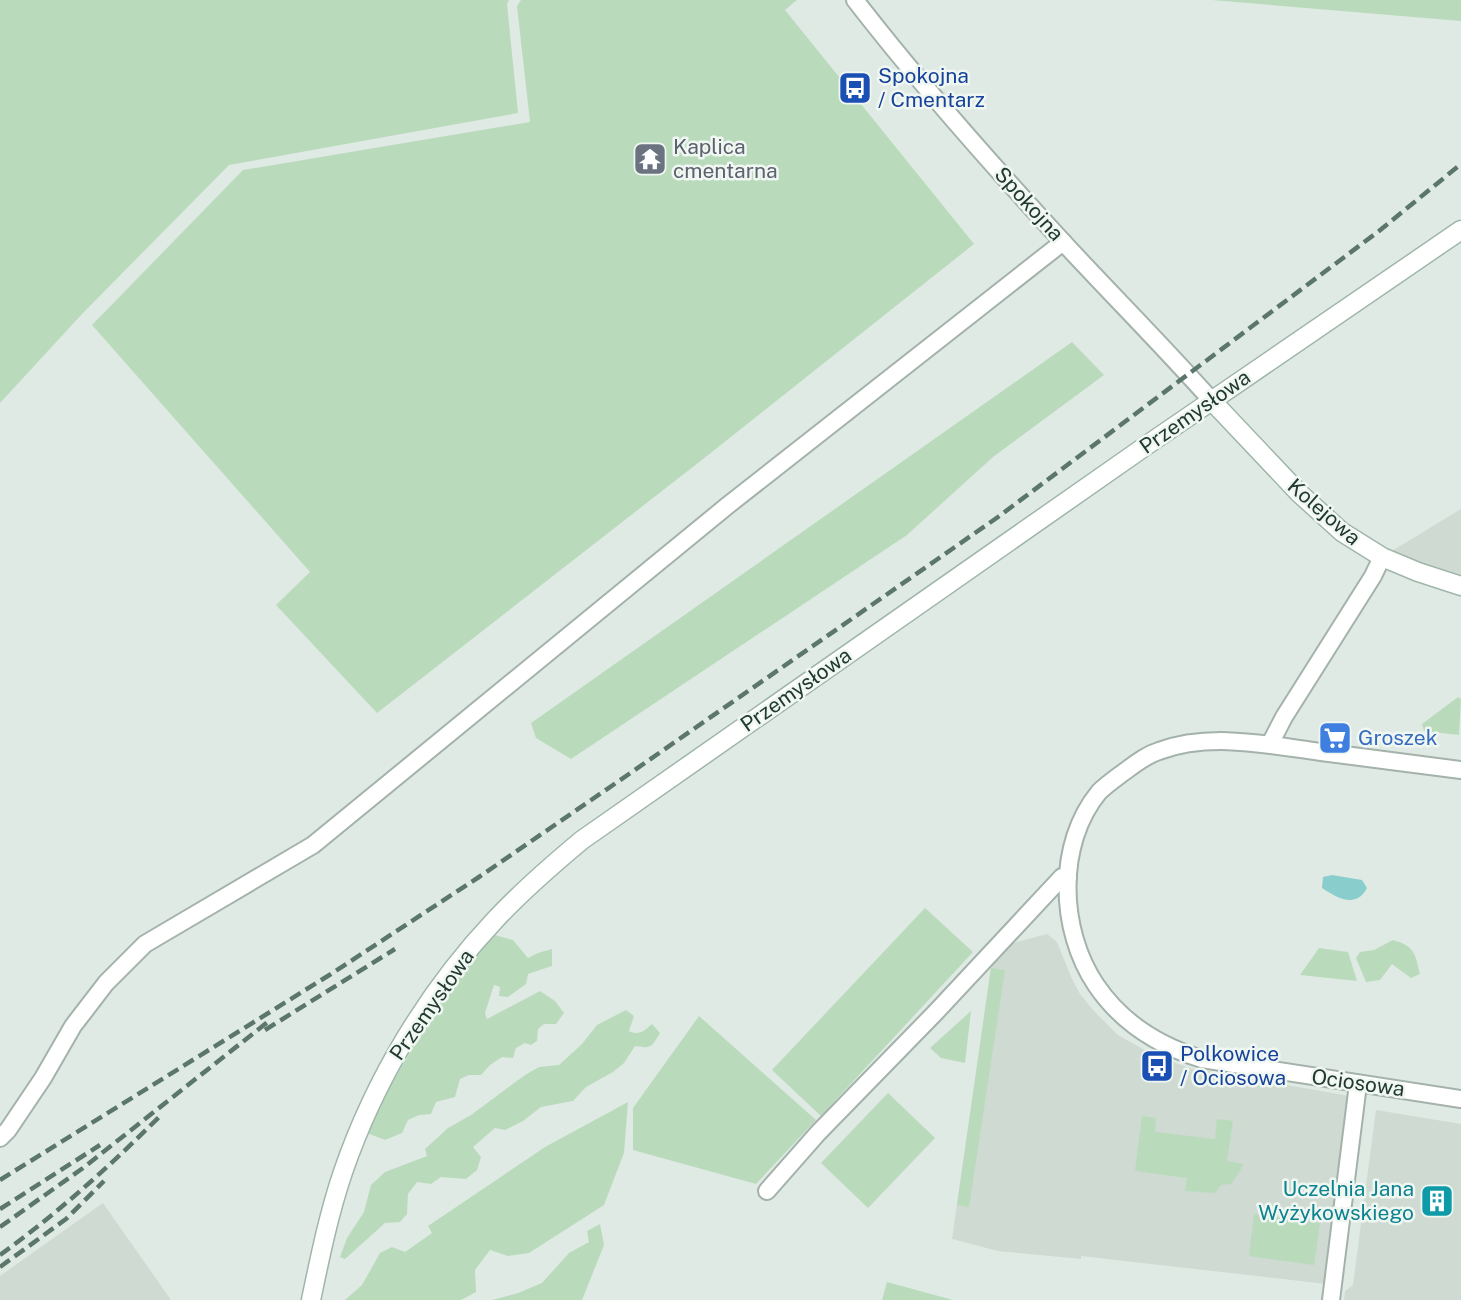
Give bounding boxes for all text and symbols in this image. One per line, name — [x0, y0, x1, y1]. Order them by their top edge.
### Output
place label: Spokojna / Cmentarz — [878, 63, 985, 112]
bus stop icon: Spokojna / Cmentarz — [837, 70, 873, 106]
place label: Kaplica cmentarna — [673, 134, 778, 183]
temple icon: Kaplica cmentarna — [632, 141, 668, 177]
street label: Spokojna — [990, 161, 1069, 246]
street label: Przemysłowa — [1135, 364, 1255, 459]
street label: Kolejowa — [1283, 473, 1366, 550]
street label: Przemysłowa — [736, 642, 856, 737]
supermarket icon: Groszek — [1317, 720, 1353, 756]
place label: Groszek — [1358, 725, 1438, 750]
street label: Przemysłowa — [384, 945, 479, 1065]
place label: Polkowice / Ociosowa — [1180, 1041, 1286, 1090]
bus stop icon: Polkowice / Ociosowa — [1139, 1048, 1175, 1084]
street label: Ociosowa — [1310, 1064, 1406, 1101]
place label: Uczelnia Jana Wyżykowskiego — [1258, 1176, 1414, 1225]
building icon: Uczelnia Jana Wyżykowskiego — [1419, 1183, 1455, 1219]

